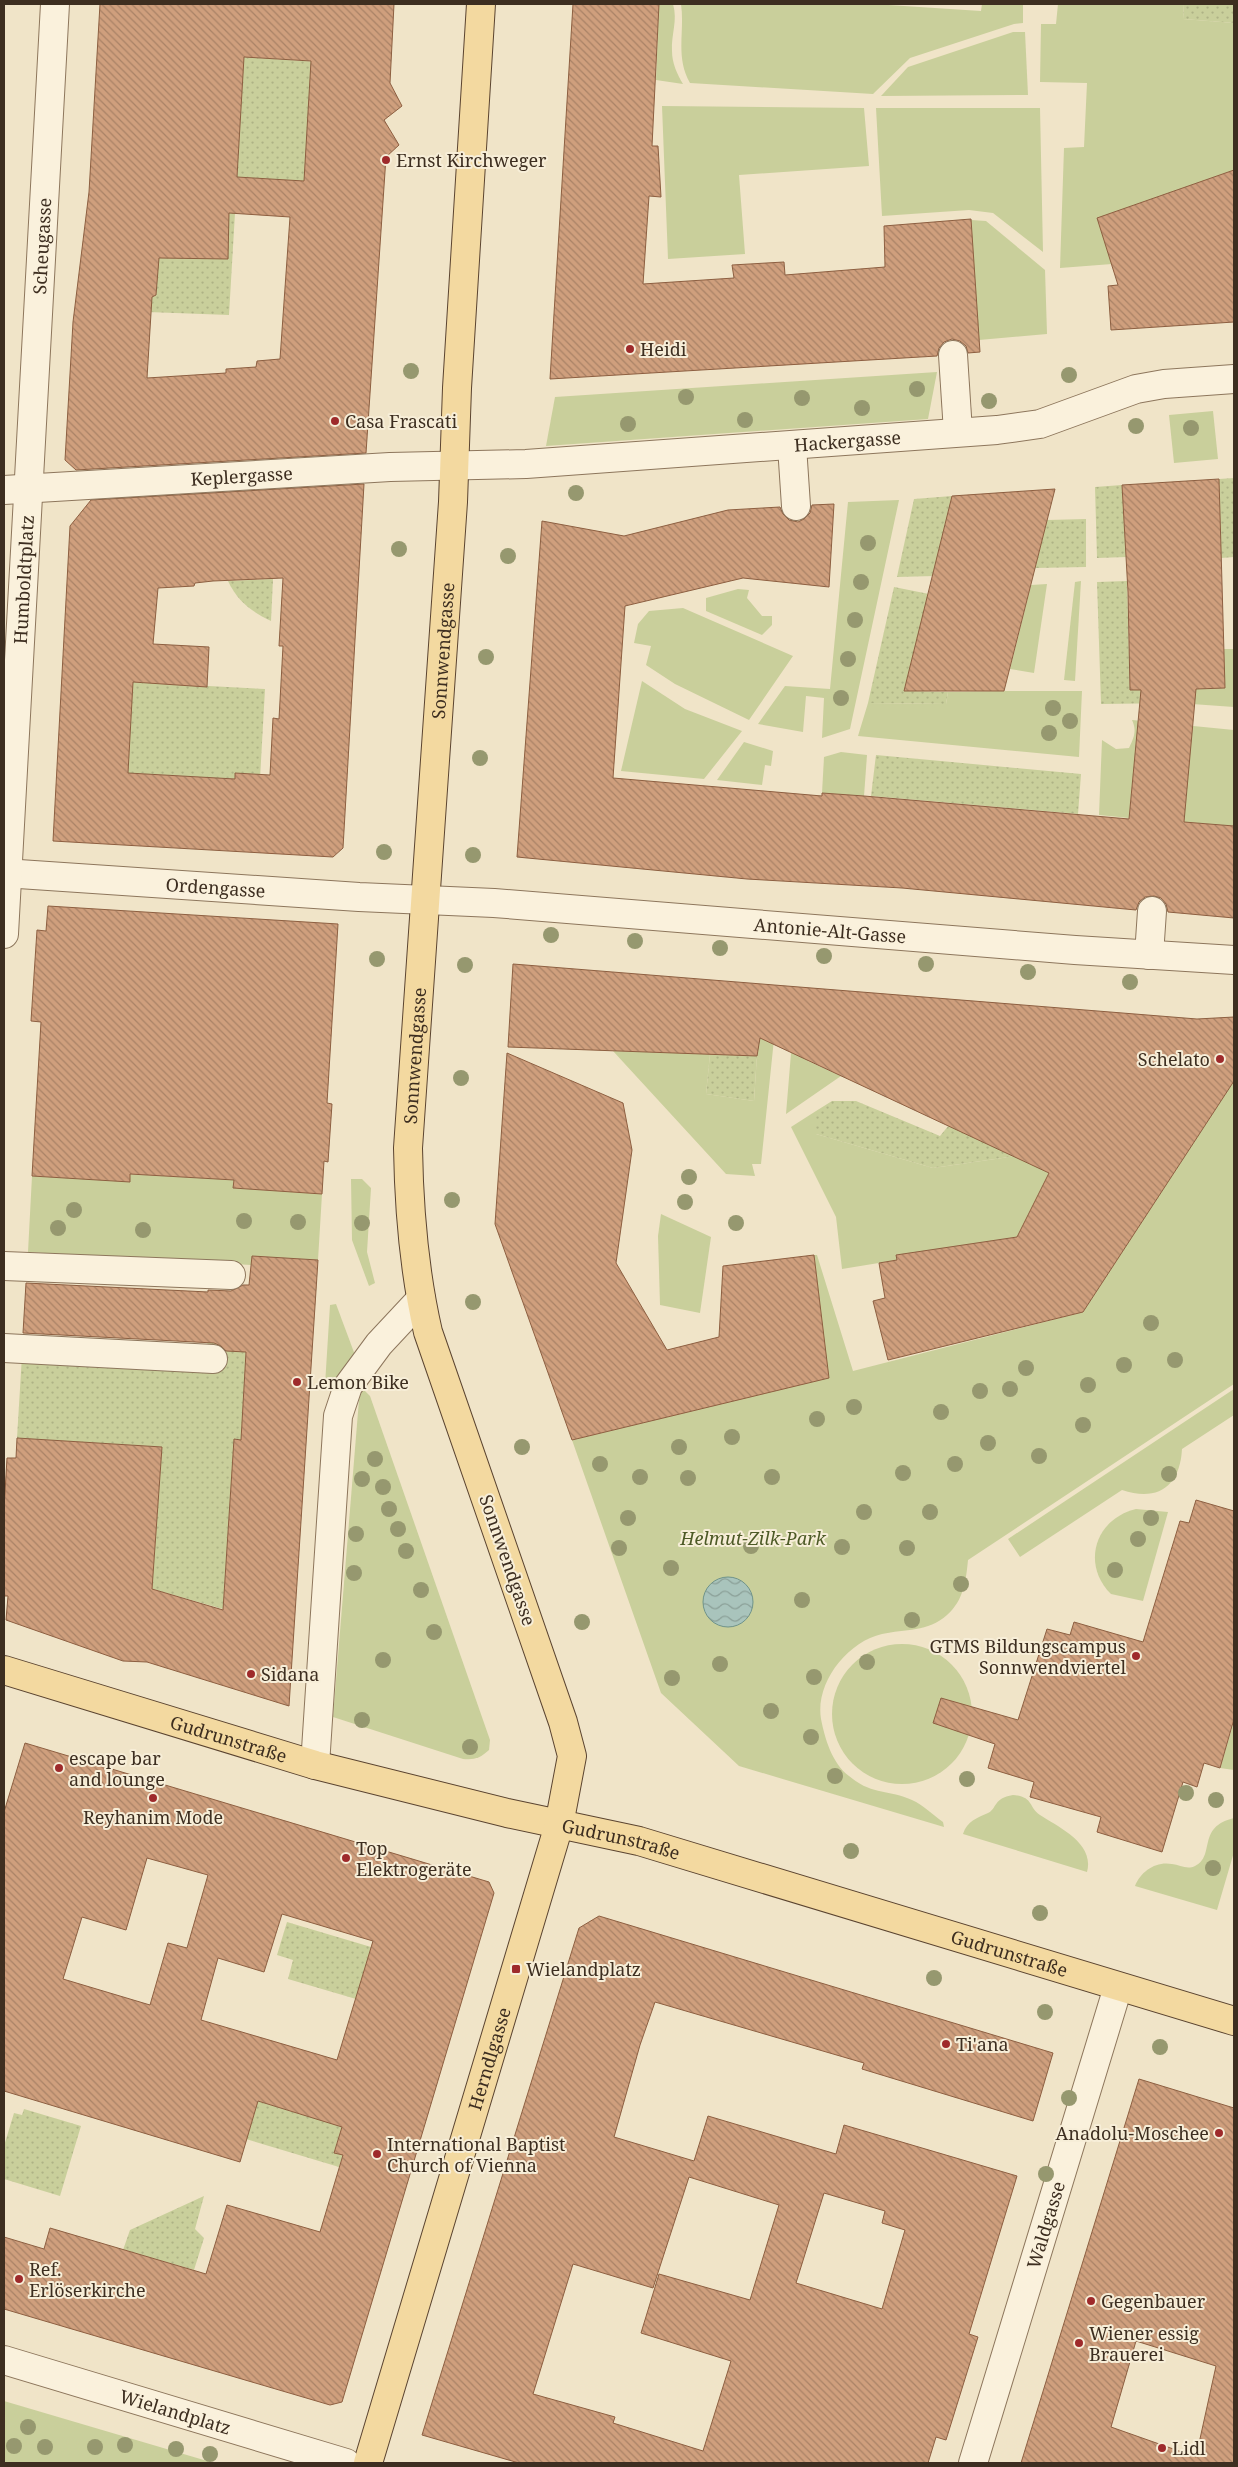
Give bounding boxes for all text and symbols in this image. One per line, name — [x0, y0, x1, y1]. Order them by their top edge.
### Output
place label: Ernst Kirchweger — [396, 148, 547, 172]
marker: Ernst Kirchweger — [380, 154, 392, 166]
street label: Scheugasse — [27, 197, 56, 295]
place label: Heidi — [640, 337, 687, 361]
marker: Heidi — [624, 343, 636, 355]
place label: Casa Frascati — [345, 409, 457, 433]
marker: Casa Frascati — [329, 415, 341, 427]
street label: Hackergasse — [793, 425, 902, 457]
street label: Keplergasse — [190, 461, 293, 491]
street label: Humboldtplatz — [8, 514, 39, 645]
street label: Sonnwendgasse — [426, 582, 459, 720]
street label: Ordengasse — [165, 872, 266, 903]
street label: Antonie-Alt-Gasse — [753, 912, 907, 948]
street label: Sonnwendgasse — [398, 987, 431, 1125]
place label: Schelato — [1138, 1047, 1210, 1071]
marker: Schelato — [1214, 1053, 1226, 1065]
place label: Lemon Bike — [307, 1370, 409, 1394]
marker: Lemon Bike — [291, 1376, 303, 1388]
street label: Sonnwendgasse — [474, 1491, 542, 1629]
park label: Helmut-Zilk-Park — [679, 1526, 827, 1550]
place label: GTMS Bildungscampus Sonnwendviertel — [930, 1634, 1126, 1679]
marker: GTMS Bildungscampus Sonnwendviertel — [1130, 1650, 1142, 1662]
place label: Sidana — [261, 1662, 319, 1686]
marker: Sidana — [245, 1668, 257, 1680]
street label: Gudrunstraße — [167, 1710, 290, 1768]
place label: escape bar and lounge — [69, 1746, 165, 1791]
marker: escape bar and lounge — [53, 1762, 65, 1774]
marker: Reyhanim Mode — [147, 1792, 159, 1804]
place label: Reyhanim Mode — [83, 1805, 223, 1829]
street label: Gudrunstraße — [560, 1813, 683, 1865]
place label: Top Elektrogeräte — [356, 1836, 472, 1881]
marker: Top Elektrogeräte — [340, 1852, 352, 1864]
street label: Gudrunstraße — [948, 1924, 1071, 1982]
place label: Wielandplatz — [526, 1957, 641, 1981]
marker: Wielandplatz — [510, 1963, 522, 1975]
street label: Herndlgasse — [462, 2004, 516, 2113]
place label: Ti'ana — [956, 2032, 1009, 2056]
marker: Ti'ana — [940, 2038, 952, 2050]
place label: Anadolu-Moschee — [1056, 2121, 1209, 2145]
marker: Anadolu-Moschee — [1213, 2127, 1225, 2139]
place label: International Baptist Church of Vienna — [387, 2132, 565, 2177]
marker: International Baptist Church of Vienna — [371, 2148, 383, 2160]
street label: Waldgasse — [1021, 2178, 1070, 2271]
place label: Ref. Erlöserkirche — [29, 2257, 146, 2302]
marker: Ref. Erlöserkirche — [13, 2273, 25, 2285]
place label: Gegenbauer — [1101, 2289, 1206, 2313]
marker: Gegenbauer — [1085, 2295, 1097, 2307]
place label: Wiener essig Brauerei — [1089, 2321, 1199, 2366]
marker: Wiener essig Brauerei — [1073, 2337, 1085, 2349]
street label: Wielandplatz — [117, 2384, 234, 2440]
place label: Lidl — [1172, 2436, 1206, 2460]
marker: Lidl — [1156, 2442, 1168, 2454]

